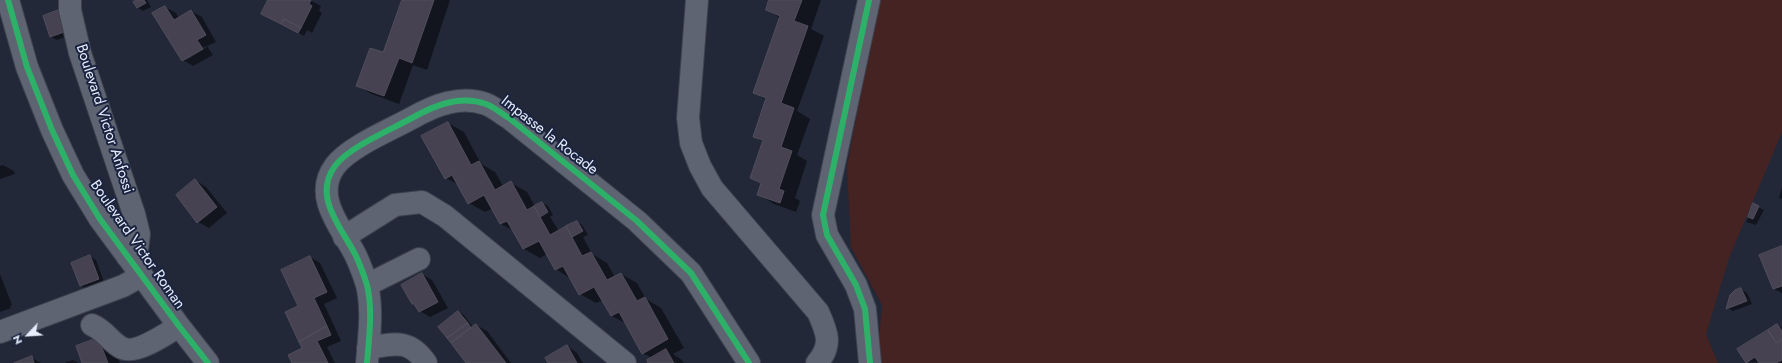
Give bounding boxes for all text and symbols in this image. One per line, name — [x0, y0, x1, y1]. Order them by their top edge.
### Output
street label: Boulevard Victor Anfossi — [71, 42, 137, 196]
street label: Impasse la Rocade — [497, 93, 601, 179]
street label: Boulevard Victor Roman — [86, 177, 188, 313]
north arrow — [8, 315, 48, 355]
text: N — [8, 333, 26, 347]

